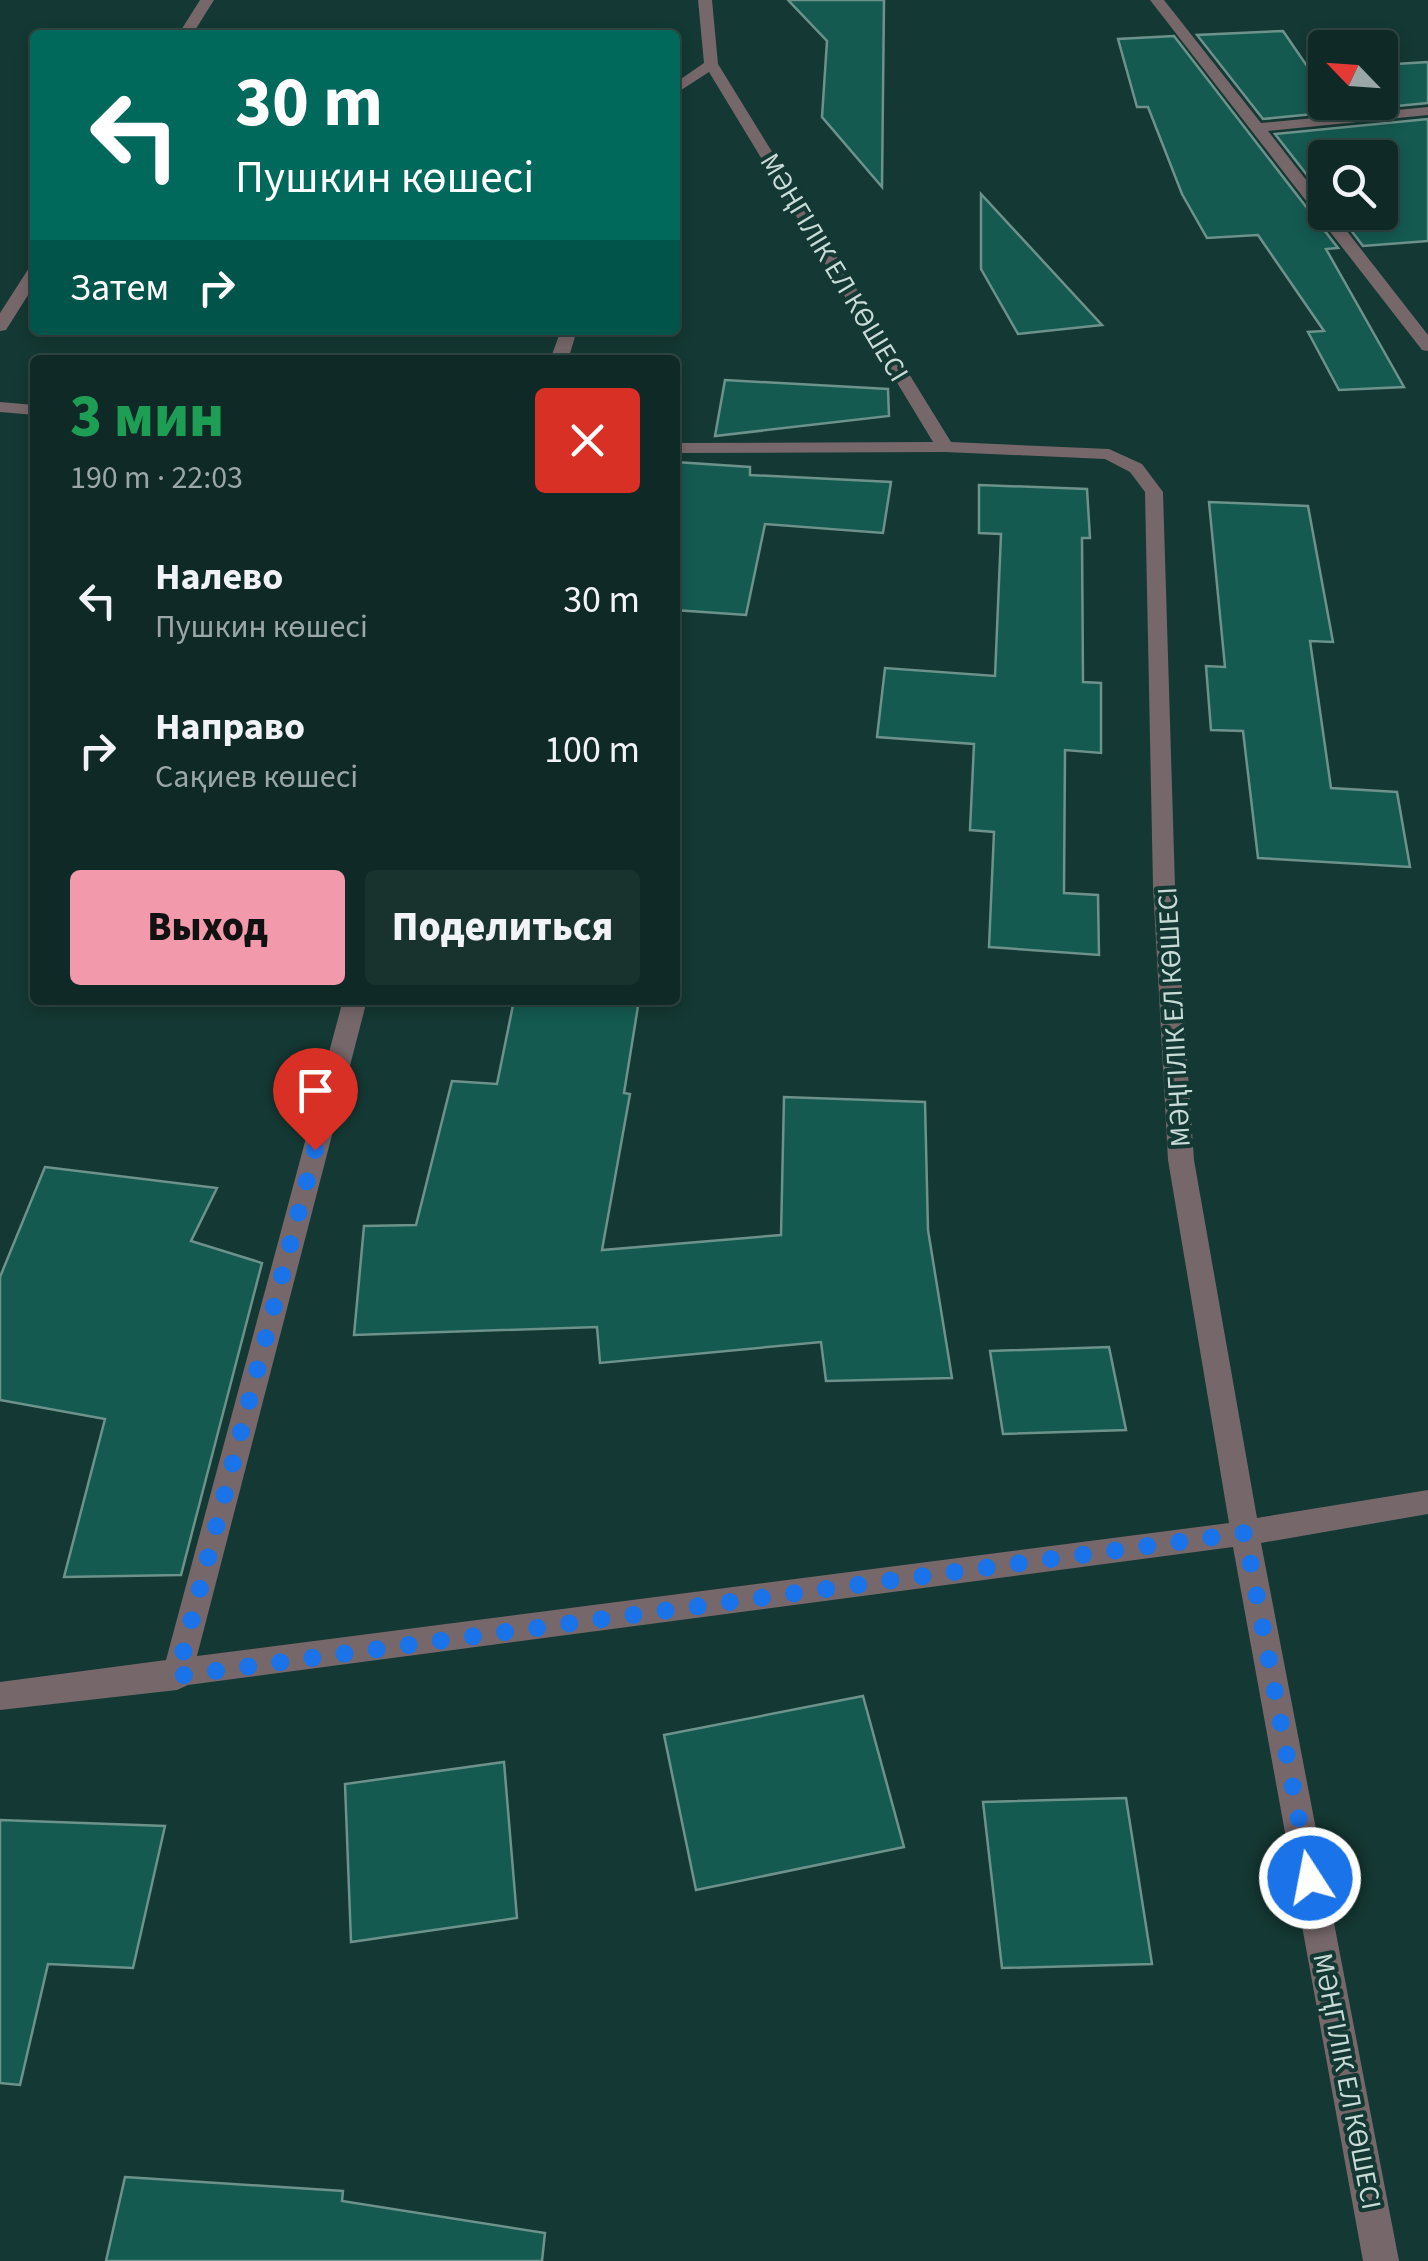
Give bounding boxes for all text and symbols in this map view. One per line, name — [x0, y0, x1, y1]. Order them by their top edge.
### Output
north arrow — [1308, 30, 1398, 120]
map controls — [1308, 30, 1398, 230]
text: 30 m — [235, 53, 383, 153]
icon: left — [70, 70, 200, 200]
button: search — [1308, 140, 1398, 230]
text: Пушкин көшесі — [235, 146, 534, 210]
street label: МӘҢГІЛІК ЕЛ КӨШЕСІ — [750, 146, 918, 389]
icon: right — [189, 260, 244, 315]
text: Затем — [70, 261, 169, 315]
text: 3 мин — [70, 375, 224, 460]
button: close — [535, 388, 640, 493]
text: 190 m · 22:03 — [70, 455, 243, 501]
text: Налево — [155, 550, 283, 604]
icon: left — [70, 573, 125, 628]
text: 30 m — [563, 573, 640, 627]
text: Пушкин көшесі — [155, 604, 368, 650]
text: Направо — [155, 700, 305, 754]
icon: right — [70, 723, 125, 778]
text: 100 m — [544, 723, 640, 777]
text: Сақиев көшесі — [155, 754, 358, 800]
button: Выход — [70, 870, 345, 985]
button: Поделиться — [365, 870, 640, 985]
street label: МӘҢГІЛІК ЕЛ КӨШЕСІ — [1147, 886, 1201, 1148]
pin — [273, 1048, 358, 1151]
icon: arrive — [288, 1063, 343, 1118]
position arrow — [1258, 1826, 1362, 1930]
street label: МӘҢГІЛІК ЕЛ КӨШЕСІ — [1303, 1950, 1391, 2213]

